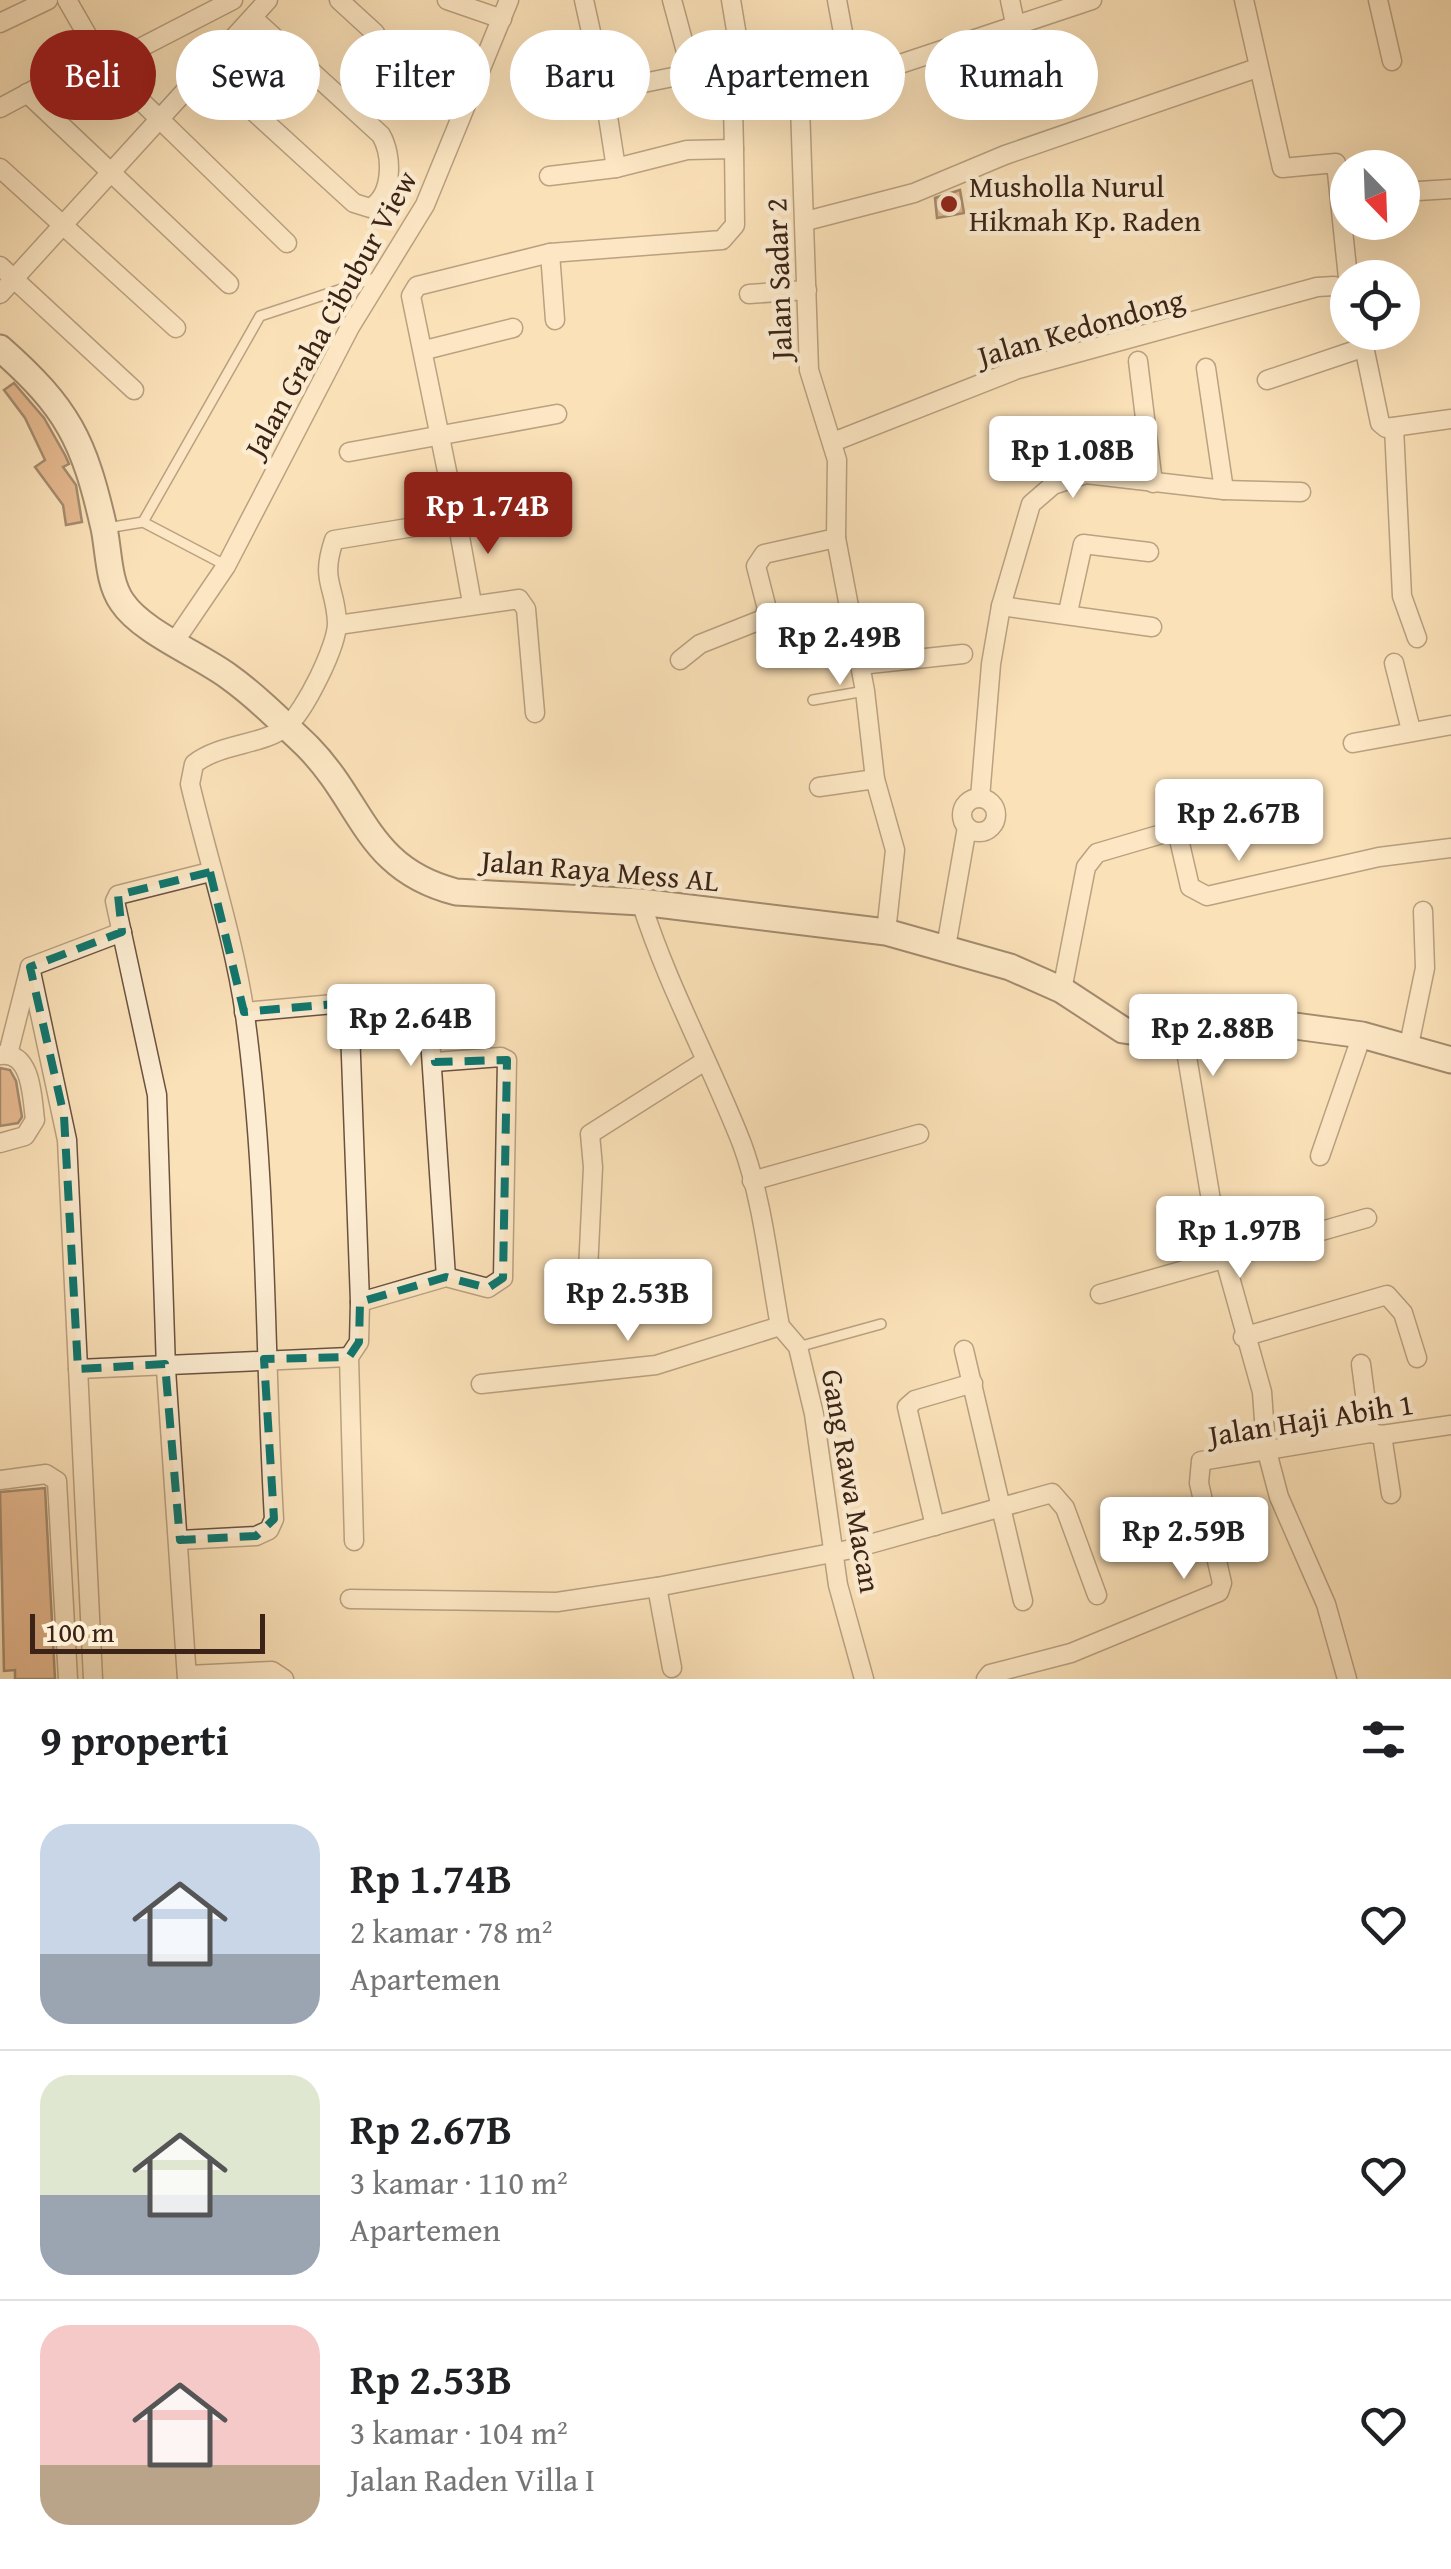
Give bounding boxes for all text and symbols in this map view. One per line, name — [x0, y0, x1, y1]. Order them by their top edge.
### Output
chip: Beli — [30, 30, 156, 120]
chip: Sewa — [176, 30, 320, 120]
chip: Filter — [340, 30, 490, 120]
chip: Baru — [510, 30, 650, 120]
chip: Apartemen — [670, 30, 905, 120]
chip: Rumah — [925, 30, 1098, 120]
north arrow — [1330, 150, 1420, 240]
map controls — [1330, 150, 1420, 350]
street label: Jalan Graha Cibubur View — [231, 161, 428, 468]
place label: Musholla Nurul Hikmah Kp. Raden — [969, 164, 1201, 242]
marker: Musholla Nurul Hikmah Kp. Raden — [938, 193, 960, 215]
street label: Jalan Sadar 2 — [753, 197, 803, 365]
button: locate — [1330, 260, 1420, 350]
street label: Jalan Kedondong — [969, 277, 1189, 379]
pin: Rp 1.08B — [970, 416, 1176, 501]
text: Rp 1.08B — [1011, 425, 1135, 472]
pin: Rp 1.74B — [385, 472, 591, 557]
text: Rp 1.74B — [426, 481, 550, 528]
pin: Rp 2.49B — [737, 603, 943, 688]
text: Rp 2.49B — [778, 612, 902, 659]
pin: Rp 2.67B — [1136, 779, 1342, 864]
text: Rp 2.67B — [1177, 788, 1301, 835]
street label: Jalan Raya Mess AL — [475, 837, 721, 902]
pin: Rp 2.64B — [308, 984, 514, 1069]
text: Rp 2.64B — [349, 993, 473, 1040]
pin: Rp 2.88B — [1110, 994, 1316, 1079]
text: Rp 2.88B — [1151, 1003, 1275, 1050]
pin: Rp 1.97B — [1137, 1196, 1343, 1281]
text: Rp 1.97B — [1178, 1205, 1302, 1252]
pin: Rp 2.53B — [525, 1259, 731, 1344]
text: Rp 2.53B — [566, 1268, 690, 1315]
street label: Gang Rawa Macan — [811, 1366, 893, 1596]
street label: Jalan Haji Abih 1 — [1201, 1381, 1416, 1458]
pin: Rp 2.59B — [1081, 1497, 1287, 1582]
text: Rp 2.59B — [1122, 1506, 1246, 1553]
scale bar — [30, 1609, 265, 1653]
text: 100 m — [45, 1611, 114, 1652]
text: 9 properti — [40, 1709, 229, 1770]
icon: filters — [1356, 1712, 1411, 1767]
text: Rp 1.74B — [350, 1847, 512, 1908]
icon: home — [120, 1864, 240, 1984]
icon: heart — [1356, 1897, 1411, 1952]
text: 2 kamar · 78 m² — [350, 1908, 552, 1955]
text: Apartemen — [350, 1955, 500, 2002]
text: Rp 2.67B — [350, 2098, 512, 2159]
icon: home — [120, 2115, 240, 2235]
icon: heart — [1356, 2148, 1411, 2203]
text: 3 kamar · 110 m² — [350, 2159, 568, 2206]
text: Apartemen — [350, 2206, 500, 2253]
text: Rp 2.53B — [350, 2348, 512, 2409]
icon: home — [120, 2365, 240, 2485]
icon: heart — [1356, 2398, 1411, 2453]
text: 3 kamar · 104 m² — [350, 2409, 568, 2456]
text: Jalan Raden Villa I — [350, 2456, 595, 2503]

